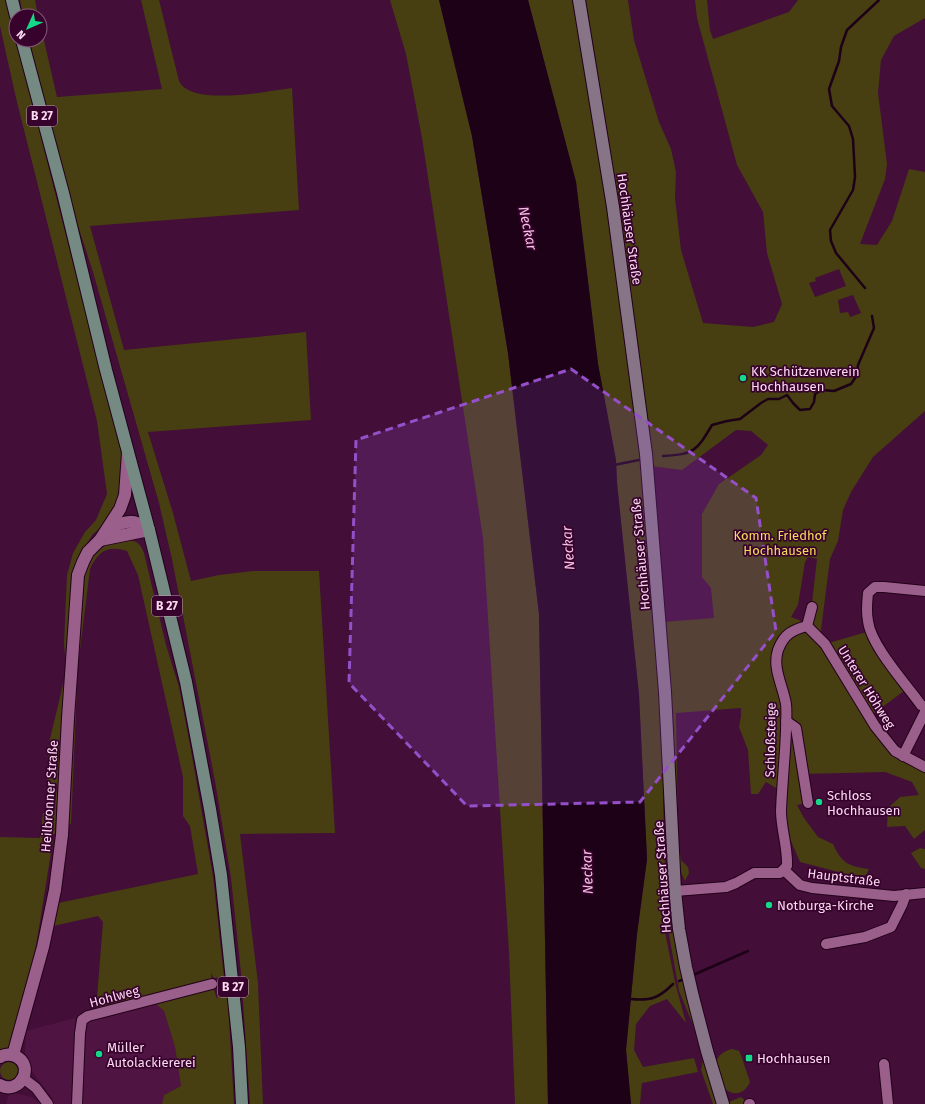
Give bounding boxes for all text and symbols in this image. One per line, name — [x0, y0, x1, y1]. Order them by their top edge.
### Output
north arrow — [8, 8, 48, 48]
text: N — [14, 28, 28, 42]
road number: B 27 — [27, 106, 57, 126]
street label: Hochhäuser Straße — [614, 172, 645, 286]
water label: Neckar — [515, 205, 541, 252]
place label: KK Schützenverein Hochhausen — [751, 364, 860, 394]
marker: KK Schützenverein Hochhausen — [738, 373, 748, 383]
street label: Hochhäuser Straße — [628, 497, 653, 611]
water label: Neckar — [558, 525, 579, 571]
park label: Komm. Friedhof Hochhausen — [734, 528, 828, 558]
road number: B 27 — [152, 596, 182, 616]
street label: Unterer Höhweg — [835, 643, 898, 732]
street label: Schloßsteige — [762, 702, 779, 778]
street label: Heilbronner Straße — [38, 739, 61, 853]
place label: Schloss Hochhausen — [827, 788, 900, 818]
marker: Schloss Hochhausen — [814, 797, 824, 807]
street label: Hochhäuser Straße — [651, 820, 674, 934]
water label: Neckar — [578, 849, 597, 894]
street label: Hauptstraße — [807, 866, 881, 889]
place label: Notburga-Kirche — [777, 898, 874, 913]
marker: Notburga-Kirche — [764, 900, 774, 910]
road number: B 27 — [218, 977, 248, 997]
street label: Hohlweg — [88, 983, 141, 1010]
place label: Müller Autolackiererei — [107, 1040, 196, 1070]
marker: Müller Autolackiererei — [94, 1049, 104, 1059]
place label: Hochhausen — [757, 1051, 830, 1066]
marker: Hochhausen — [744, 1053, 754, 1063]

